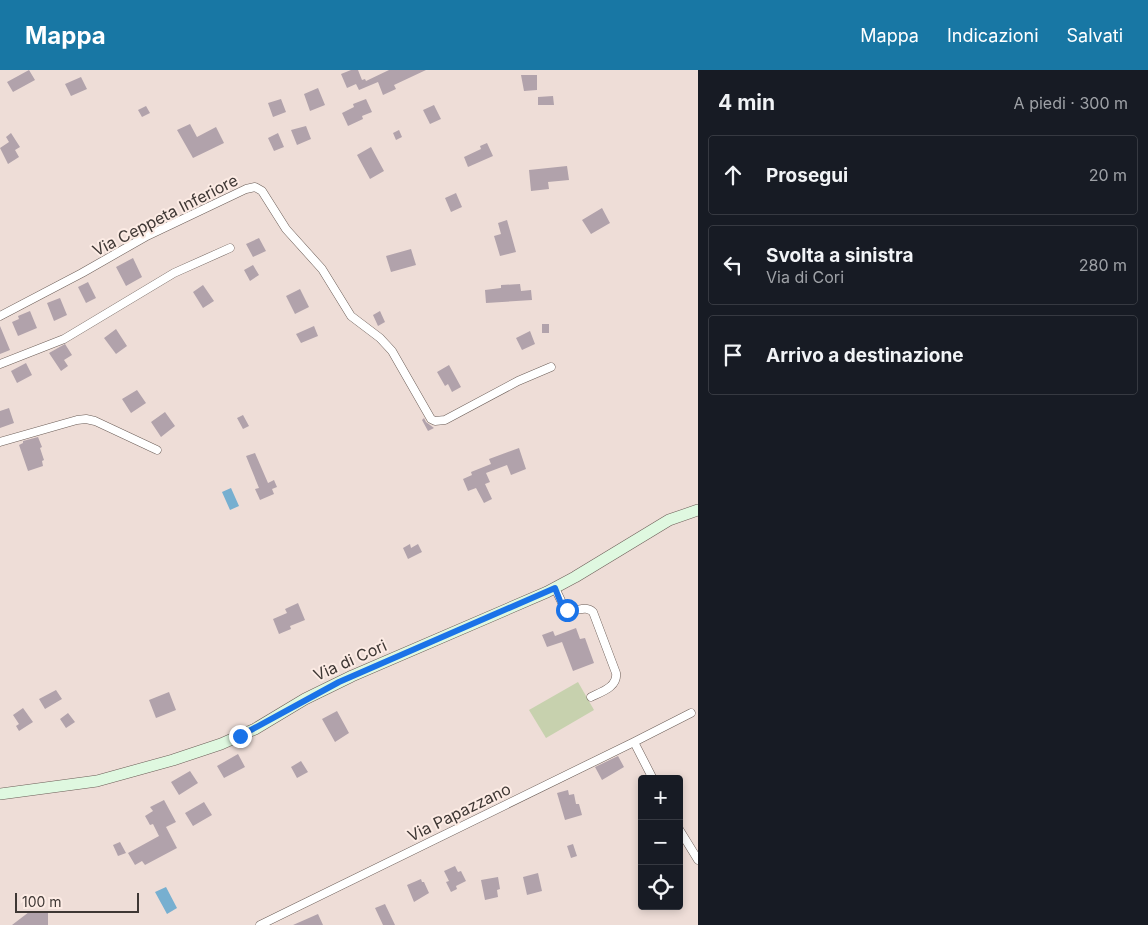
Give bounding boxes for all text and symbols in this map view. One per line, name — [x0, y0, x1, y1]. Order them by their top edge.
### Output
text: Mappa — [25, 21, 106, 50]
text: Mappa — [860, 25, 919, 46]
text: Indicazioni — [947, 25, 1039, 46]
text: Salvati — [1067, 25, 1123, 46]
text: 4 min — [718, 90, 775, 115]
text: A piedi · 300 m — [1014, 93, 1128, 113]
icon: ahead — [719, 161, 747, 189]
text: Prosegui — [766, 164, 848, 187]
text: 20 m — [1089, 165, 1127, 185]
street label: Via Ceppeta Inferiore — [89, 170, 241, 260]
text: Svolta a sinistra — [766, 244, 914, 267]
icon: left — [719, 251, 747, 279]
text: 280 m — [1079, 255, 1127, 275]
text: Via di Cori — [766, 267, 844, 287]
icon: arrive — [719, 341, 747, 369]
text: Arrivo a destinazione — [766, 344, 964, 367]
route start — [556, 599, 579, 622]
street label: Via di Cori — [310, 635, 390, 685]
route end — [229, 725, 252, 748]
map controls — [638, 775, 683, 910]
button: + — [638, 775, 683, 820]
street label: Via Papazzano — [404, 778, 514, 846]
button: − — [638, 820, 683, 865]
button: locate — [638, 865, 683, 910]
scale bar — [15, 890, 139, 913]
text: 100 m — [22, 893, 62, 910]

